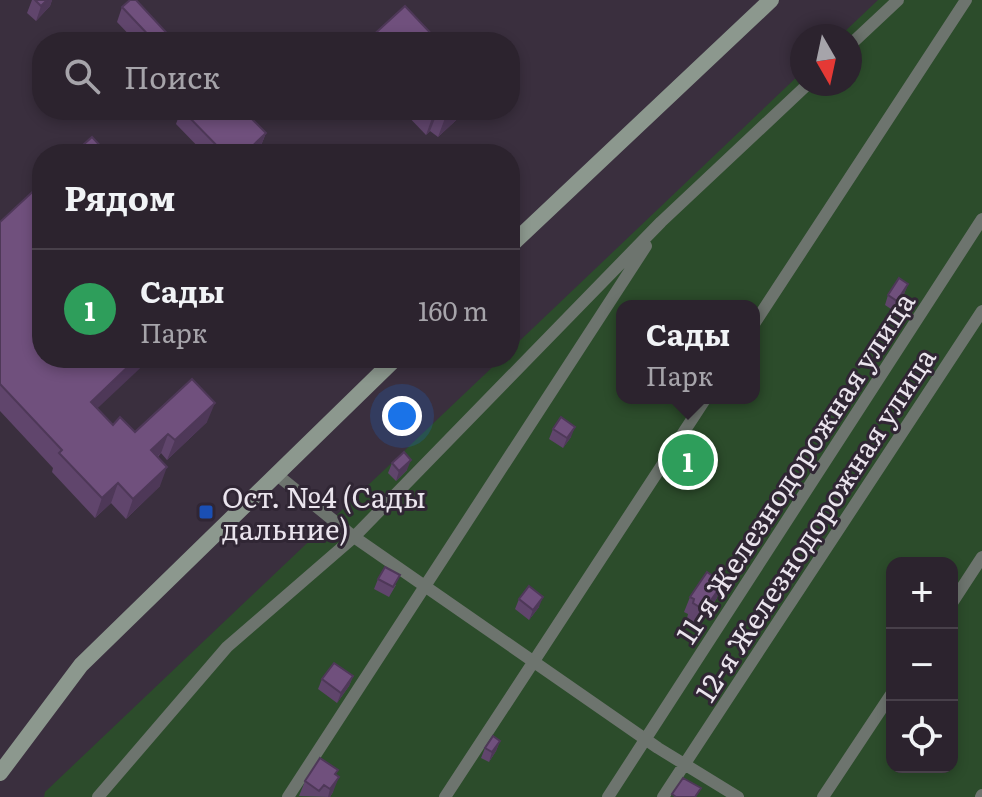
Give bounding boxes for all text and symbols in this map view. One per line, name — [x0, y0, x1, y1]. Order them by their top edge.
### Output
north arrow — [790, 24, 862, 96]
search box — [32, 32, 520, 120]
icon: search — [60, 54, 104, 98]
text: Поиск — [124, 54, 220, 98]
text: Рядом — [64, 171, 176, 221]
text: Сады — [140, 268, 224, 312]
street label: 11-я Железнодорожная улица — [668, 285, 920, 649]
text: 1 — [85, 290, 95, 329]
text: 160 m — [418, 290, 488, 329]
popup — [616, 300, 760, 404]
text: Сады — [646, 311, 730, 355]
text: Парк — [140, 312, 207, 351]
street label: 12-я Железнодорожная улица — [683, 339, 945, 709]
text: Парк — [646, 355, 713, 394]
your location — [382, 396, 422, 436]
pin: 1 — [662, 430, 714, 490]
place label: Ост. №4 (Сады дальние) — [222, 475, 426, 549]
marker: Ост. №4 (Сады дальние) — [197, 503, 215, 521]
map controls — [886, 557, 958, 773]
button: + — [886, 557, 958, 629]
button: − — [886, 629, 958, 701]
button: locate — [886, 701, 958, 773]

